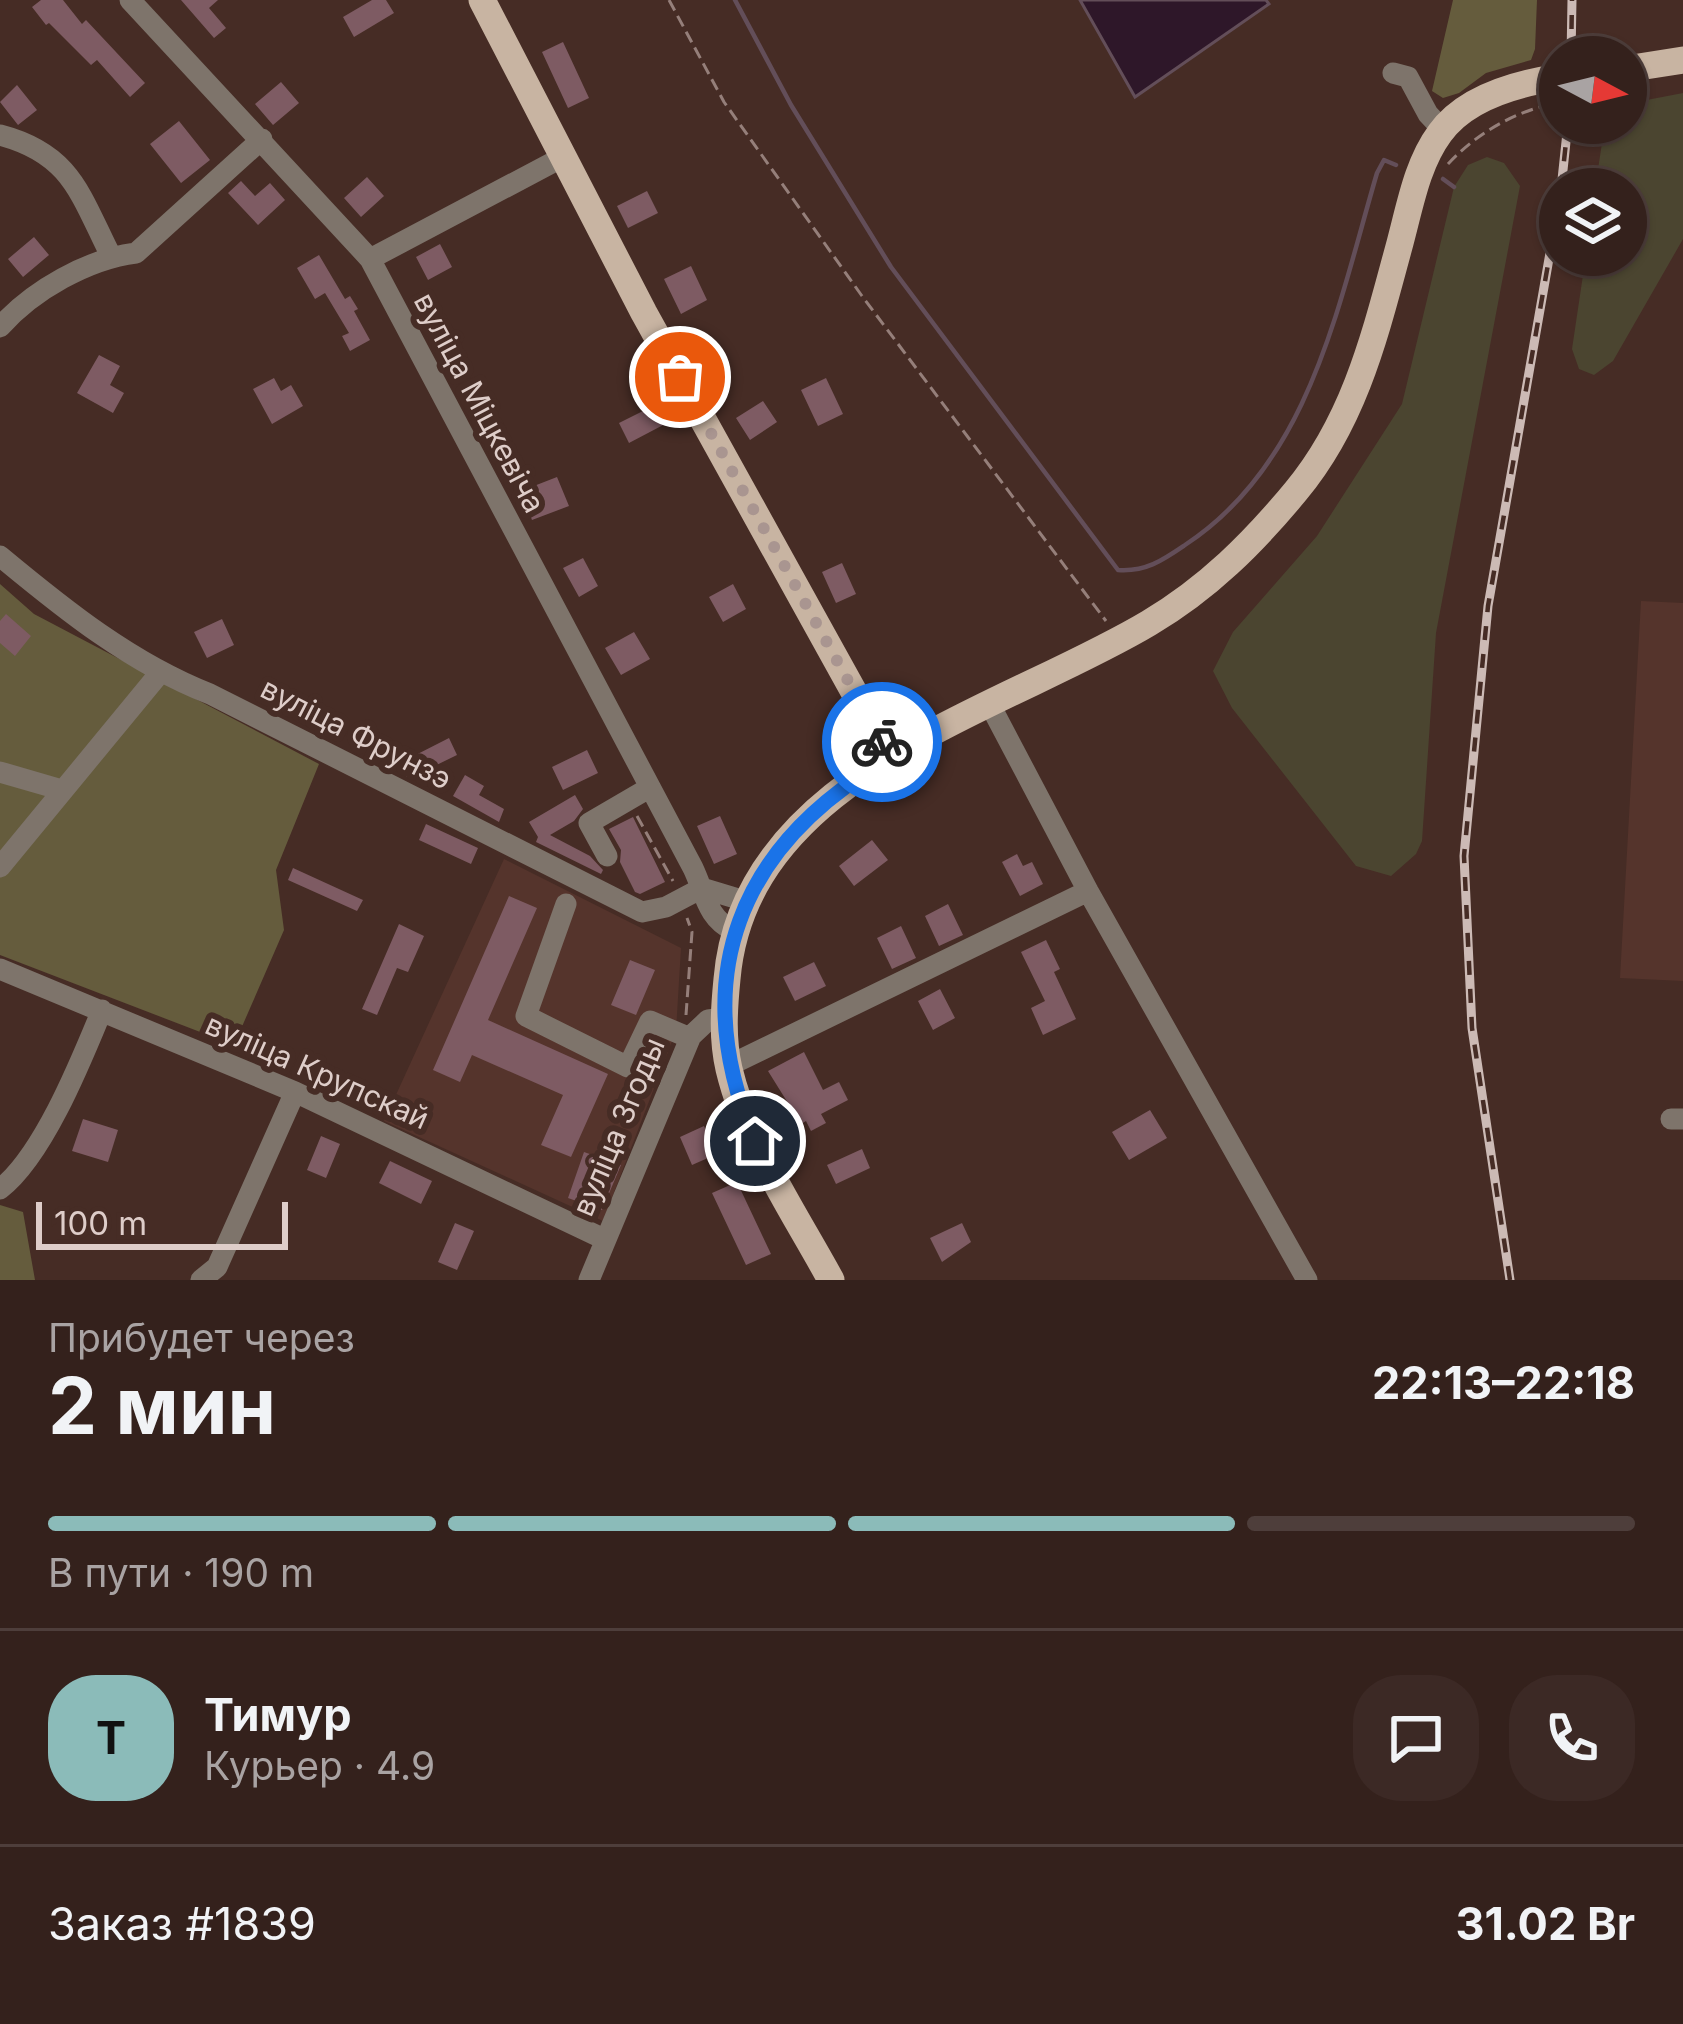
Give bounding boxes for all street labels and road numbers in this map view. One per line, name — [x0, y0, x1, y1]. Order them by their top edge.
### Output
street label: вуліца Міцкевіча — [407, 286, 553, 519]
street label: вуліца Фрунзэ — [255, 670, 458, 797]
street label: вуліца Крупскай — [200, 1006, 435, 1136]
street label: вуліца Згоды — [564, 1032, 672, 1221]

